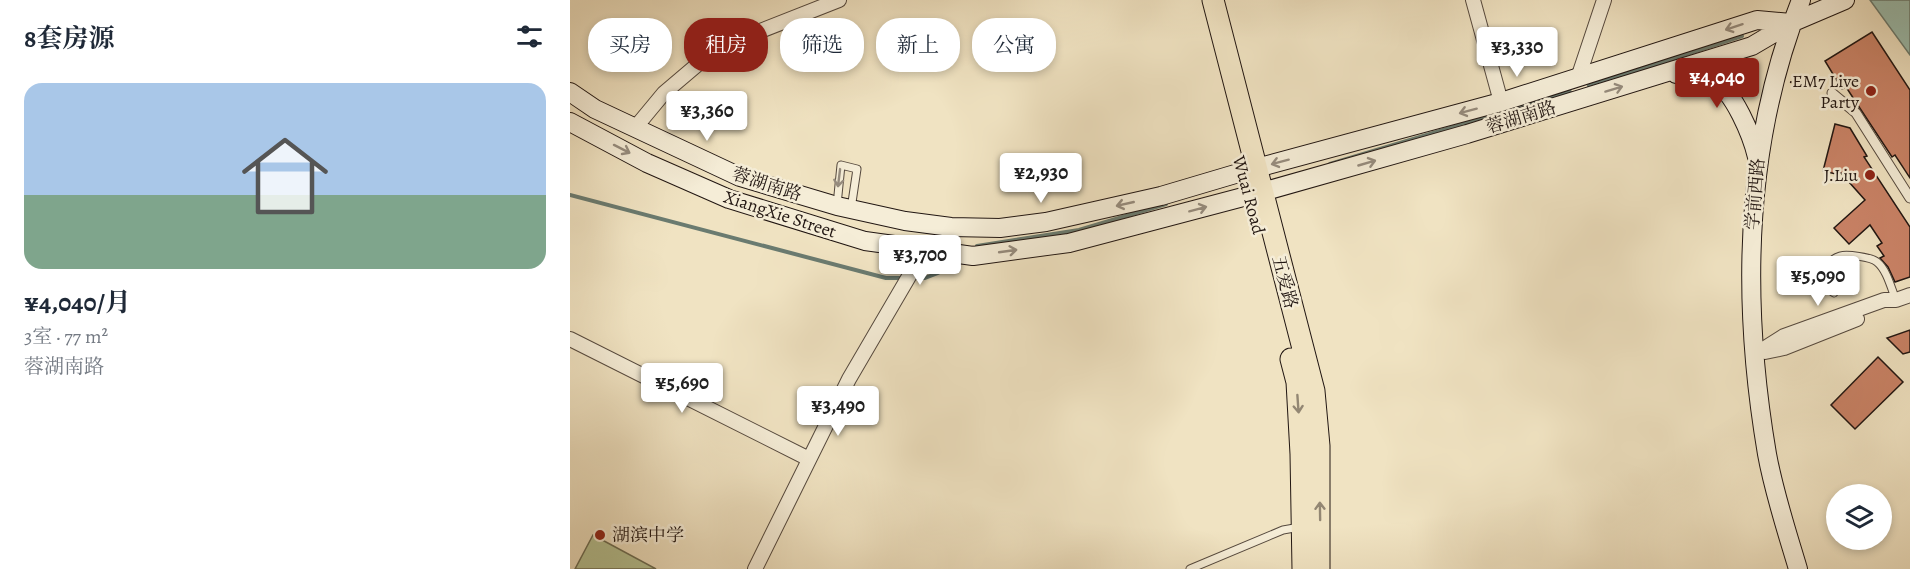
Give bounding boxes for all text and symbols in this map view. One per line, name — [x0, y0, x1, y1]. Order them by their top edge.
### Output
chip: 买房 — [588, 18, 672, 72]
chip: 租房 — [684, 18, 768, 72]
chip: 筛选 — [780, 18, 864, 72]
chip: 新上 — [876, 18, 960, 72]
chip: 公寓 — [972, 18, 1056, 72]
icon: filters — [513, 20, 546, 53]
text: 8套房源 — [24, 21, 114, 56]
one-way arrow — [1725, 22, 1744, 33]
pin: ¥3,330 — [1468, 27, 1566, 78]
text: ¥3,330 — [1491, 33, 1543, 60]
pin: ¥4,040 — [1668, 58, 1766, 109]
text: ¥4,040 — [1689, 64, 1745, 91]
place label: EM7 Live Party — [1792, 69, 1860, 114]
one-way arrow — [1604, 83, 1623, 94]
marker: EM7 Live Party — [1864, 84, 1878, 98]
pin: ¥3,360 — [658, 91, 756, 142]
street label: 蓉湖南路 — [1483, 95, 1559, 139]
text: ¥3,360 — [680, 97, 734, 124]
one-way arrow — [1459, 105, 1478, 117]
icon: home — [231, 122, 339, 230]
one-way arrow — [612, 144, 630, 155]
street label: Wuai Road — [1227, 152, 1271, 237]
pin: ¥2,930 — [992, 153, 1090, 204]
one-way arrow — [1271, 157, 1290, 168]
one-way arrow — [1357, 157, 1376, 168]
street label: 学前西路 — [1740, 157, 1770, 231]
text: ¥2,930 — [1014, 159, 1068, 186]
street label: 蓉湖南路 — [729, 161, 805, 207]
place label: J.Liu — [1824, 163, 1858, 187]
one-way arrow — [834, 168, 845, 188]
marker: J.Liu — [1863, 168, 1877, 182]
street label: XiangXie Street — [721, 185, 839, 243]
one-way arrow — [1116, 198, 1135, 210]
one-way arrow — [1188, 202, 1207, 214]
pin: ¥3,700 — [871, 235, 969, 286]
text: ¥3,700 — [893, 241, 947, 268]
one-way arrow — [998, 245, 1017, 256]
street label: 五爱路 — [1266, 253, 1304, 311]
pin: ¥5,090 — [1769, 256, 1867, 307]
text: ¥5,090 — [1791, 262, 1845, 289]
text: ¥4,040/月 — [24, 285, 131, 320]
text: 3室 · 77 m² — [24, 323, 108, 350]
text: 蓉湖南路 — [24, 353, 104, 380]
pin: ¥5,690 — [633, 363, 731, 414]
text: ¥5,690 — [655, 369, 709, 396]
pin: ¥3,490 — [789, 386, 887, 437]
text: ¥3,490 — [811, 392, 865, 419]
one-way arrow — [1293, 393, 1304, 413]
map controls — [1826, 484, 1892, 550]
button: layers — [1826, 484, 1892, 550]
one-way arrow — [1314, 501, 1326, 521]
place label: 湖滨中学 — [612, 523, 684, 547]
marker: 湖滨中学 — [593, 528, 607, 542]

